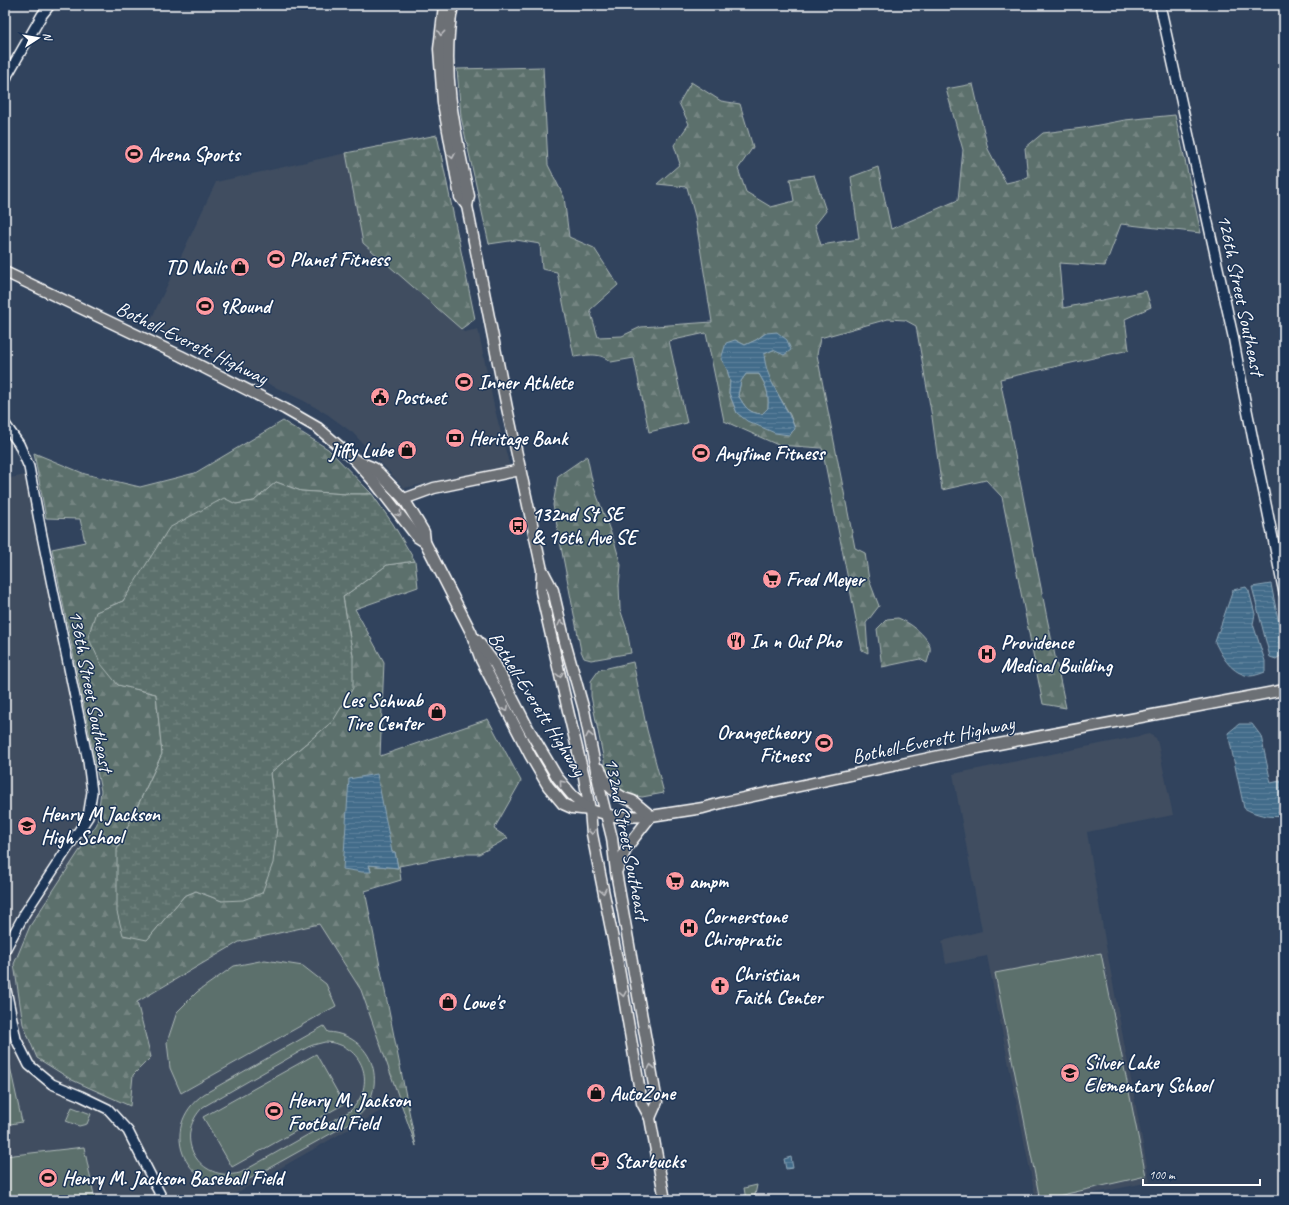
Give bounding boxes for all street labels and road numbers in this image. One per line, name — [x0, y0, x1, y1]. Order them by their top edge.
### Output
street label: 126th Street Southeast — [1212, 212, 1271, 381]
street label: Bothell-Everett Highway — [112, 296, 273, 391]
street label: 136th Street Southeast — [63, 608, 120, 777]
street label: Bothell-Everett Highway — [483, 627, 592, 782]
street label: Bothell-Everett Highway — [850, 710, 1018, 769]
street label: 132nd Street Southeast — [599, 756, 656, 926]

